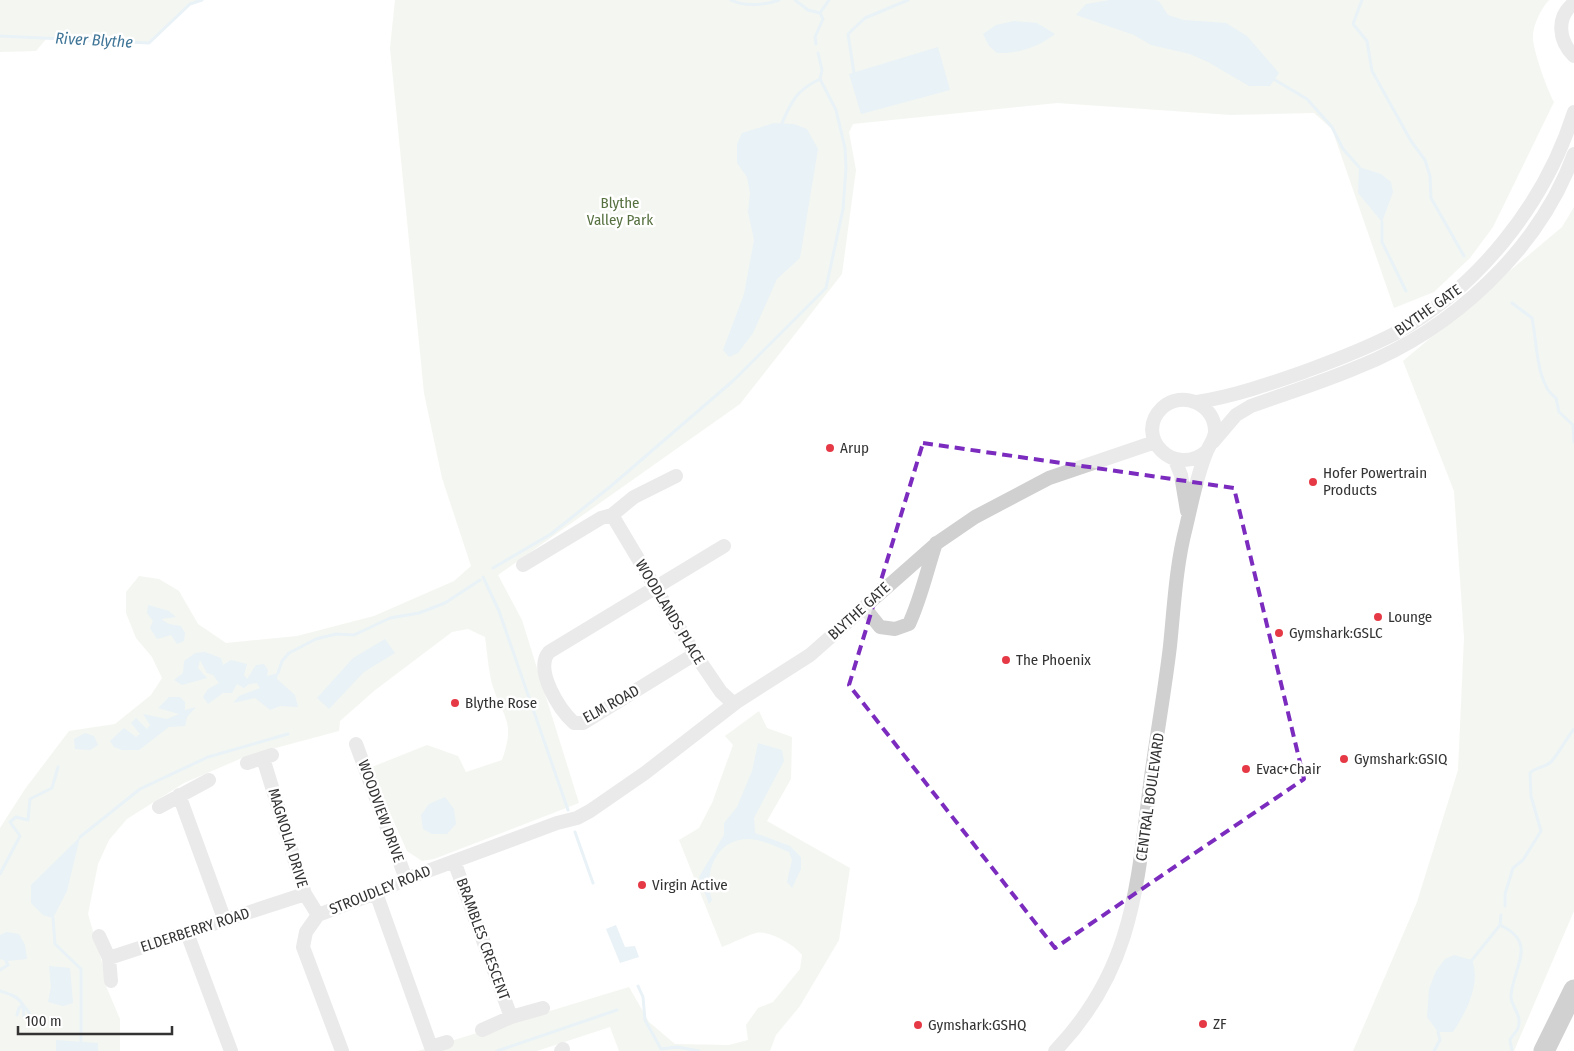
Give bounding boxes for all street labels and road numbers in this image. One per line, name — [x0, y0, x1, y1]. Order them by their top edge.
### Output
street label: BLYTHE GATE — [1391, 280, 1465, 340]
street label: WOODLANDS PLACE — [632, 556, 708, 668]
street label: BLYTHE GATE — [824, 578, 894, 644]
street label: ELM ROAD — [580, 681, 642, 727]
street label: CENTRAL BOULEVARD — [1132, 732, 1168, 862]
street label: WOODVIEW DRIVE — [354, 757, 408, 865]
street label: MAGNOLIA DRIVE — [264, 786, 312, 890]
street label: STROUDLEY ROAD — [327, 862, 433, 918]
street label: BRAMBLES CRESCENT — [453, 876, 513, 1002]
street label: ELDERBERRY ROAD — [138, 904, 252, 956]

